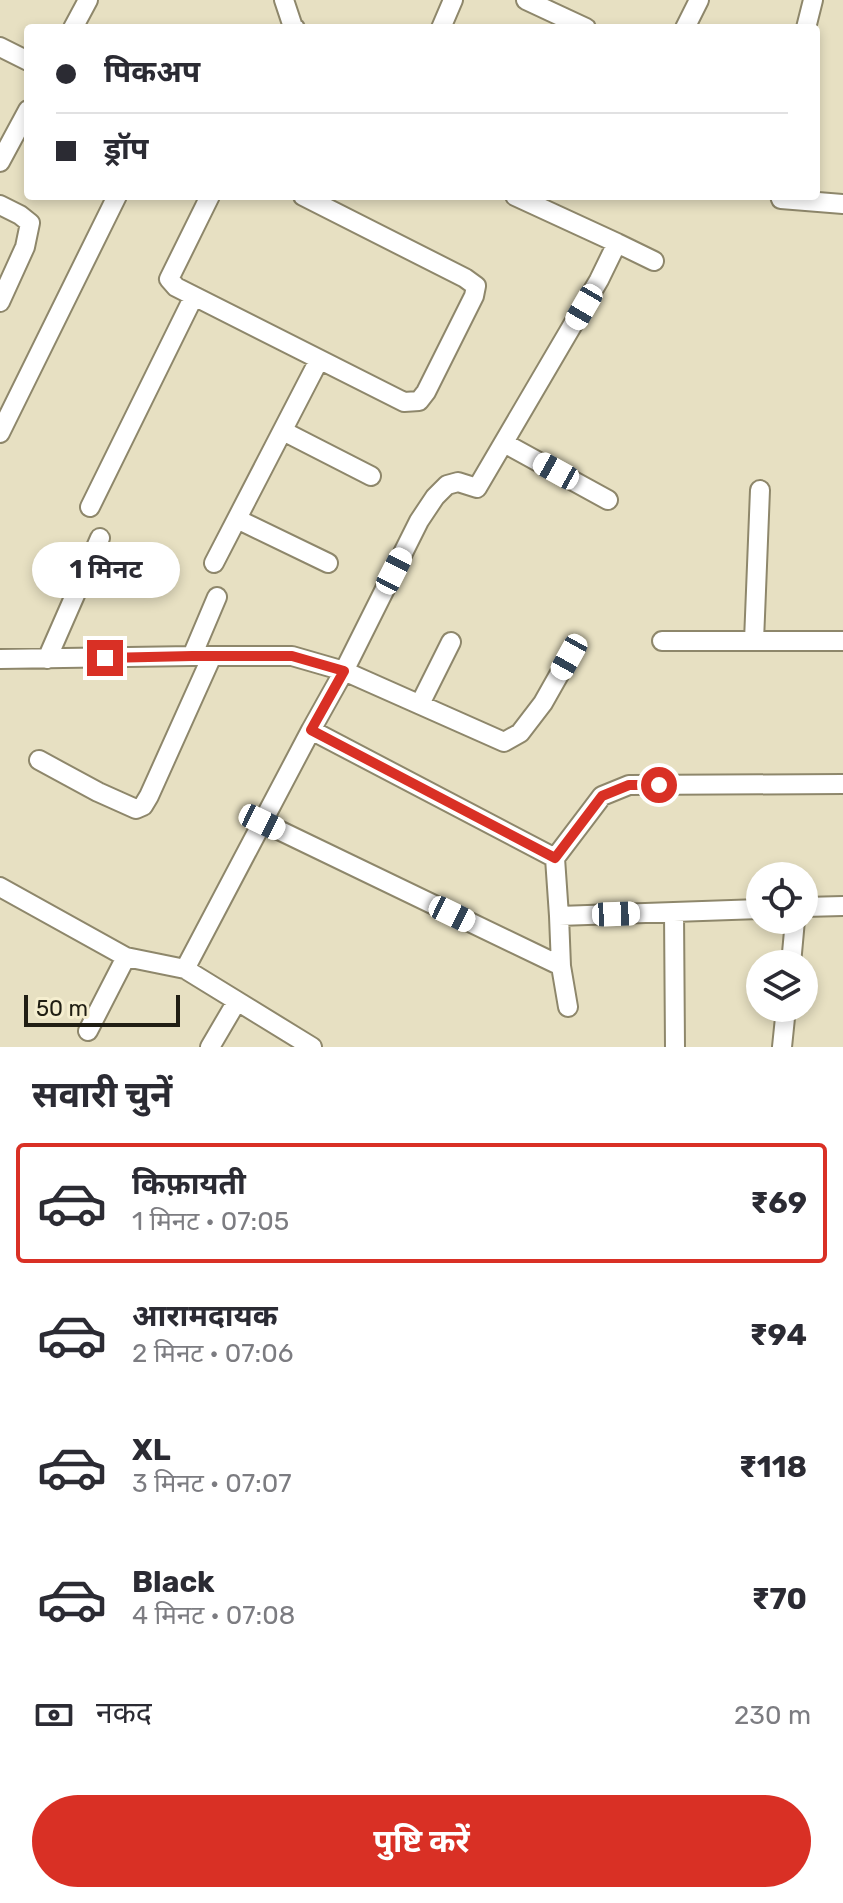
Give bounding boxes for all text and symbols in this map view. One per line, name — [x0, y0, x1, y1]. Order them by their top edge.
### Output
text: पिकअप — [104, 54, 200, 90]
text: ड्रॉप — [104, 131, 148, 167]
car — [562, 280, 606, 334]
car — [529, 449, 583, 493]
callout: 1 मिनट — [31, 542, 179, 598]
car — [372, 544, 416, 598]
text: 1 मिनट — [69, 554, 143, 585]
car — [547, 630, 591, 684]
route end — [87, 640, 123, 676]
route start — [641, 767, 677, 803]
car — [235, 801, 289, 843]
map controls — [746, 862, 818, 1022]
button: locate — [746, 862, 818, 934]
car — [425, 893, 479, 935]
car — [592, 901, 640, 927]
button: layers — [746, 950, 818, 1022]
scale bar — [24, 991, 180, 1027]
text: 50 m — [36, 995, 88, 1022]
text: सवारी चुनें — [32, 1073, 172, 1116]
text: किफ़ायती — [132, 1166, 246, 1202]
icon: car — [36, 1167, 108, 1239]
text: ₹69 — [750, 1185, 807, 1221]
text: 1 मिनट · 07:05 — [132, 1206, 289, 1237]
text: आरामदायक — [132, 1298, 278, 1334]
icon: car — [36, 1299, 108, 1371]
text: ₹94 — [749, 1317, 807, 1353]
text: 2 मिनट · 07:06 — [132, 1338, 293, 1369]
icon: car — [36, 1431, 108, 1503]
text: XL — [132, 1432, 171, 1468]
text: ₹118 — [739, 1449, 807, 1485]
text: 3 मिनट · 07:07 — [132, 1468, 291, 1499]
icon: car — [36, 1563, 108, 1635]
text: Black — [132, 1564, 215, 1600]
text: ₹70 — [751, 1581, 807, 1617]
text: 4 मिनट · 07:08 — [132, 1600, 295, 1631]
icon: cash — [32, 1693, 76, 1737]
text: नकद — [96, 1695, 152, 1731]
text: 230 m — [734, 1700, 811, 1731]
button: पुष्टि करें — [32, 1795, 811, 1887]

